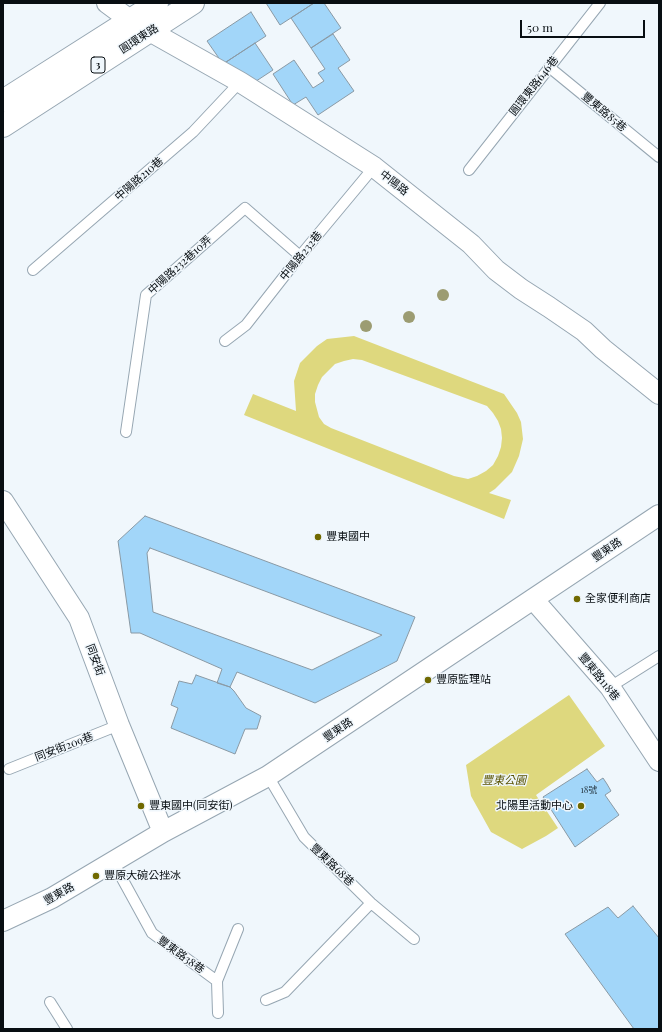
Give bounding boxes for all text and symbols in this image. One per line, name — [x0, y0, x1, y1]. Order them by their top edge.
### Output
scale bar — [522, 12, 647, 38]
text: 50 m — [527, 19, 553, 35]
street label: 圓環東路 — [117, 21, 161, 57]
street label: 圓環東路646巷 — [507, 54, 561, 118]
road number: 3 — [91, 57, 105, 73]
street label: 豐東路85巷 — [579, 89, 629, 135]
street label: 中陽路210巷 — [112, 154, 166, 204]
street label: 中陽路 — [377, 168, 411, 198]
street label: 中陽路232巷 — [277, 229, 325, 283]
street label: 中陽路232巷10弄 — [145, 233, 215, 297]
place label: 豐東國中 — [326, 530, 370, 544]
marker: 豐東國中 — [313, 532, 323, 542]
street label: 豐東路 — [590, 535, 624, 565]
place label: 全家便利商店 — [585, 592, 651, 606]
marker: 全家便利商店 — [572, 594, 582, 604]
street label: 同安街 — [83, 642, 107, 678]
street label: 豐東路118巷 — [576, 650, 622, 704]
place label: 豐原監理站 — [436, 673, 491, 687]
marker: 豐原監理站 — [423, 675, 433, 685]
street label: 豐東路 — [321, 715, 355, 745]
street label: 同安街209巷 — [33, 730, 95, 764]
park label: 豐東公園 — [482, 774, 526, 788]
house number: 18號 — [580, 785, 598, 795]
place label: 豐東國中(同安街) — [149, 799, 232, 813]
place label: 北陽里活動中心 — [496, 799, 573, 813]
marker: 豐東國中(同安街) — [136, 801, 146, 811]
marker: 北陽里活動中心 — [576, 801, 586, 811]
street label: 豐東路68巷 — [307, 841, 357, 889]
place label: 豐原大碗公挫冰 — [104, 869, 181, 883]
marker: 豐原大碗公挫冰 — [91, 871, 101, 881]
street label: 豐東路 — [41, 880, 77, 908]
street label: 豐東路38巷 — [155, 934, 207, 976]

